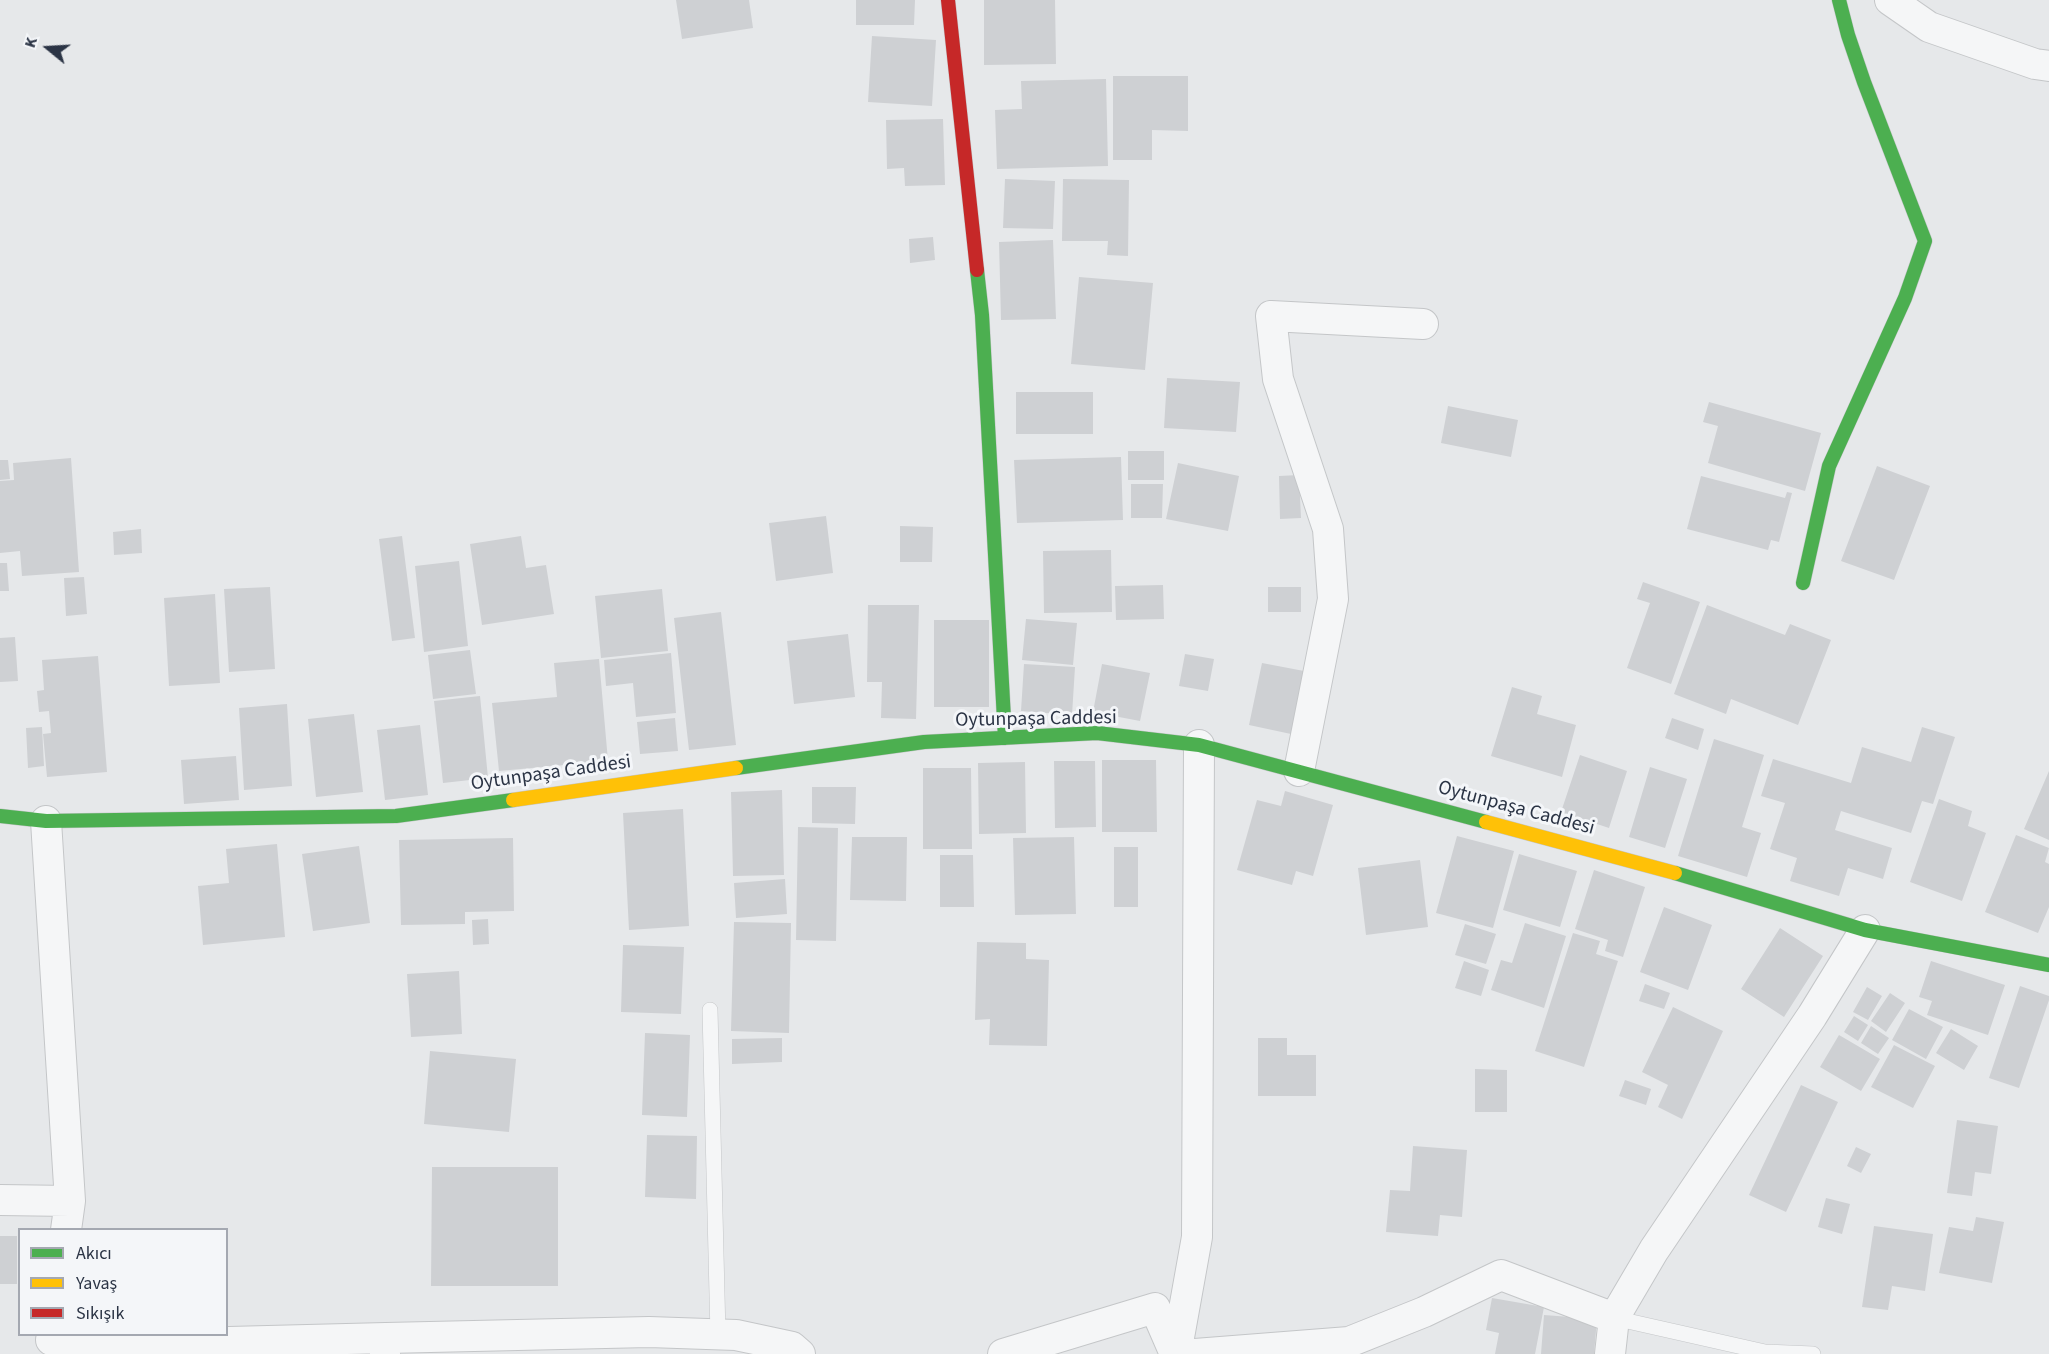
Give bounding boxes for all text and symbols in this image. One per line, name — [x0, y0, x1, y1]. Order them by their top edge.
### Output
north arrow — [18, 18, 78, 78]
text: K — [19, 34, 43, 51]
street label: Oytunpaşa Caddesi — [955, 707, 1117, 733]
street label: Oytunpaşa Caddesi — [469, 751, 633, 797]
street label: Oytunpaşa Caddesi — [1435, 777, 1597, 841]
legend — [18, 1228, 228, 1336]
text: Akıcı — [76, 1241, 112, 1266]
text: Yavaş — [76, 1271, 117, 1296]
text: Sıkışık — [76, 1301, 124, 1326]

